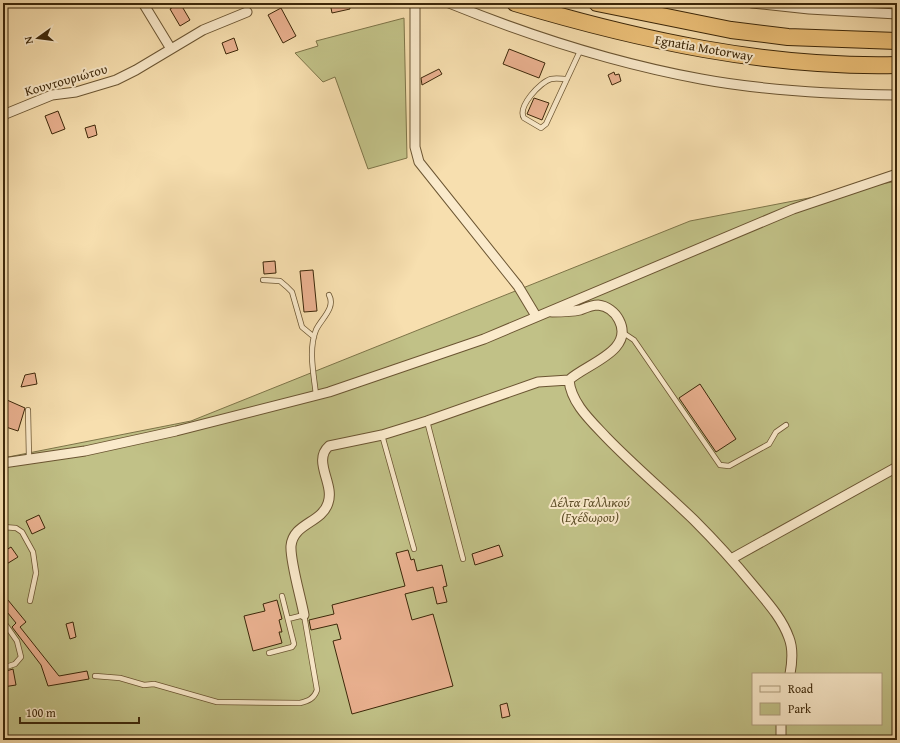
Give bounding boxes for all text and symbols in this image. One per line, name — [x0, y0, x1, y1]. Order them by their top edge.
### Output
north arrow — [18, 18, 58, 58]
street label: Egnatia Motorway — [653, 30, 755, 66]
text: N — [19, 34, 37, 46]
street label: Κουντουριώτου — [22, 59, 110, 101]
park label: Δέλτα Γαλλικού (Εχέδωρου) — [550, 493, 630, 527]
legend — [752, 673, 882, 725]
text: Road — [788, 680, 814, 697]
scale bar — [20, 699, 139, 725]
text: Park — [788, 700, 812, 717]
text: 100 m — [26, 704, 56, 721]

